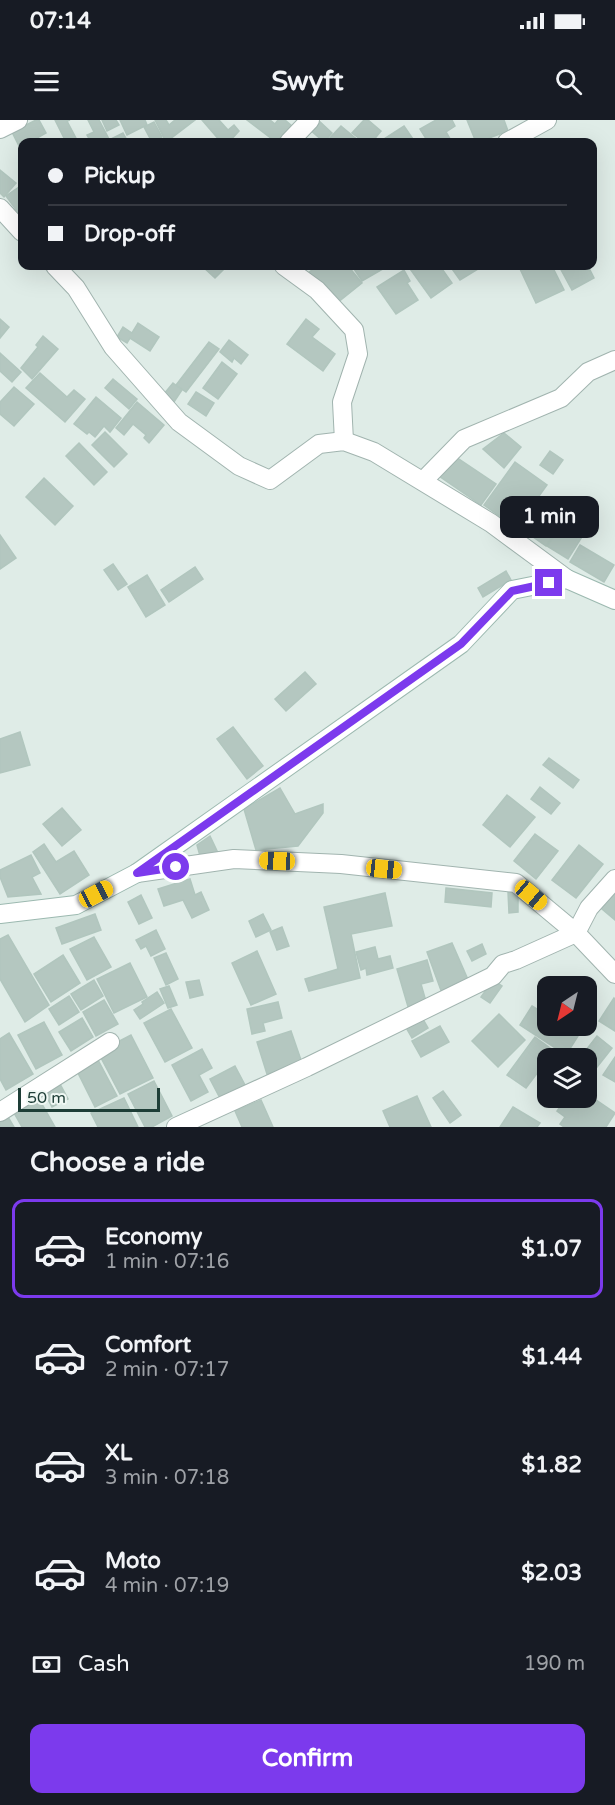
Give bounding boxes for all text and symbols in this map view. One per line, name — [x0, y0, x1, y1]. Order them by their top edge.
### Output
text: 07:14 — [30, 8, 91, 34]
icon: menu — [30, 65, 63, 98]
text: Swyft — [271, 65, 344, 98]
icon: search — [552, 65, 585, 98]
text: Pickup — [84, 163, 155, 189]
text: Drop-off — [84, 221, 175, 247]
callout: 1 min — [500, 496, 598, 538]
text: 1 min — [523, 505, 576, 529]
route end — [535, 569, 562, 596]
car — [259, 851, 295, 871]
route start — [162, 853, 189, 880]
car — [365, 858, 403, 880]
car — [511, 877, 551, 913]
car — [76, 878, 116, 910]
north arrow — [537, 976, 597, 1036]
map controls — [537, 976, 597, 1108]
button: layers — [537, 1048, 597, 1108]
scale bar — [18, 1085, 160, 1112]
text: 50 m — [27, 1088, 66, 1108]
text: Choose a ride — [30, 1146, 205, 1179]
icon: car — [33, 1222, 87, 1276]
text: Economy — [105, 1224, 202, 1250]
text: $1.07 — [521, 1236, 582, 1262]
text: 1 min · 07:16 — [105, 1250, 229, 1274]
icon: car — [33, 1330, 87, 1384]
text: Comfort — [105, 1332, 191, 1358]
text: $1.44 — [522, 1344, 582, 1370]
text: 2 min · 07:17 — [105, 1358, 229, 1382]
icon: car — [33, 1438, 87, 1492]
text: XL — [105, 1440, 132, 1466]
text: $1.82 — [521, 1452, 582, 1478]
text: 3 min · 07:18 — [105, 1466, 229, 1490]
icon: car — [33, 1546, 87, 1600]
text: Moto — [105, 1548, 161, 1574]
text: $2.03 — [521, 1560, 582, 1586]
text: 4 min · 07:19 — [105, 1574, 229, 1598]
icon: cash — [30, 1648, 63, 1681]
text: Cash — [78, 1651, 130, 1677]
text: 190 m — [524, 1652, 585, 1676]
button: Confirm — [30, 1724, 585, 1793]

